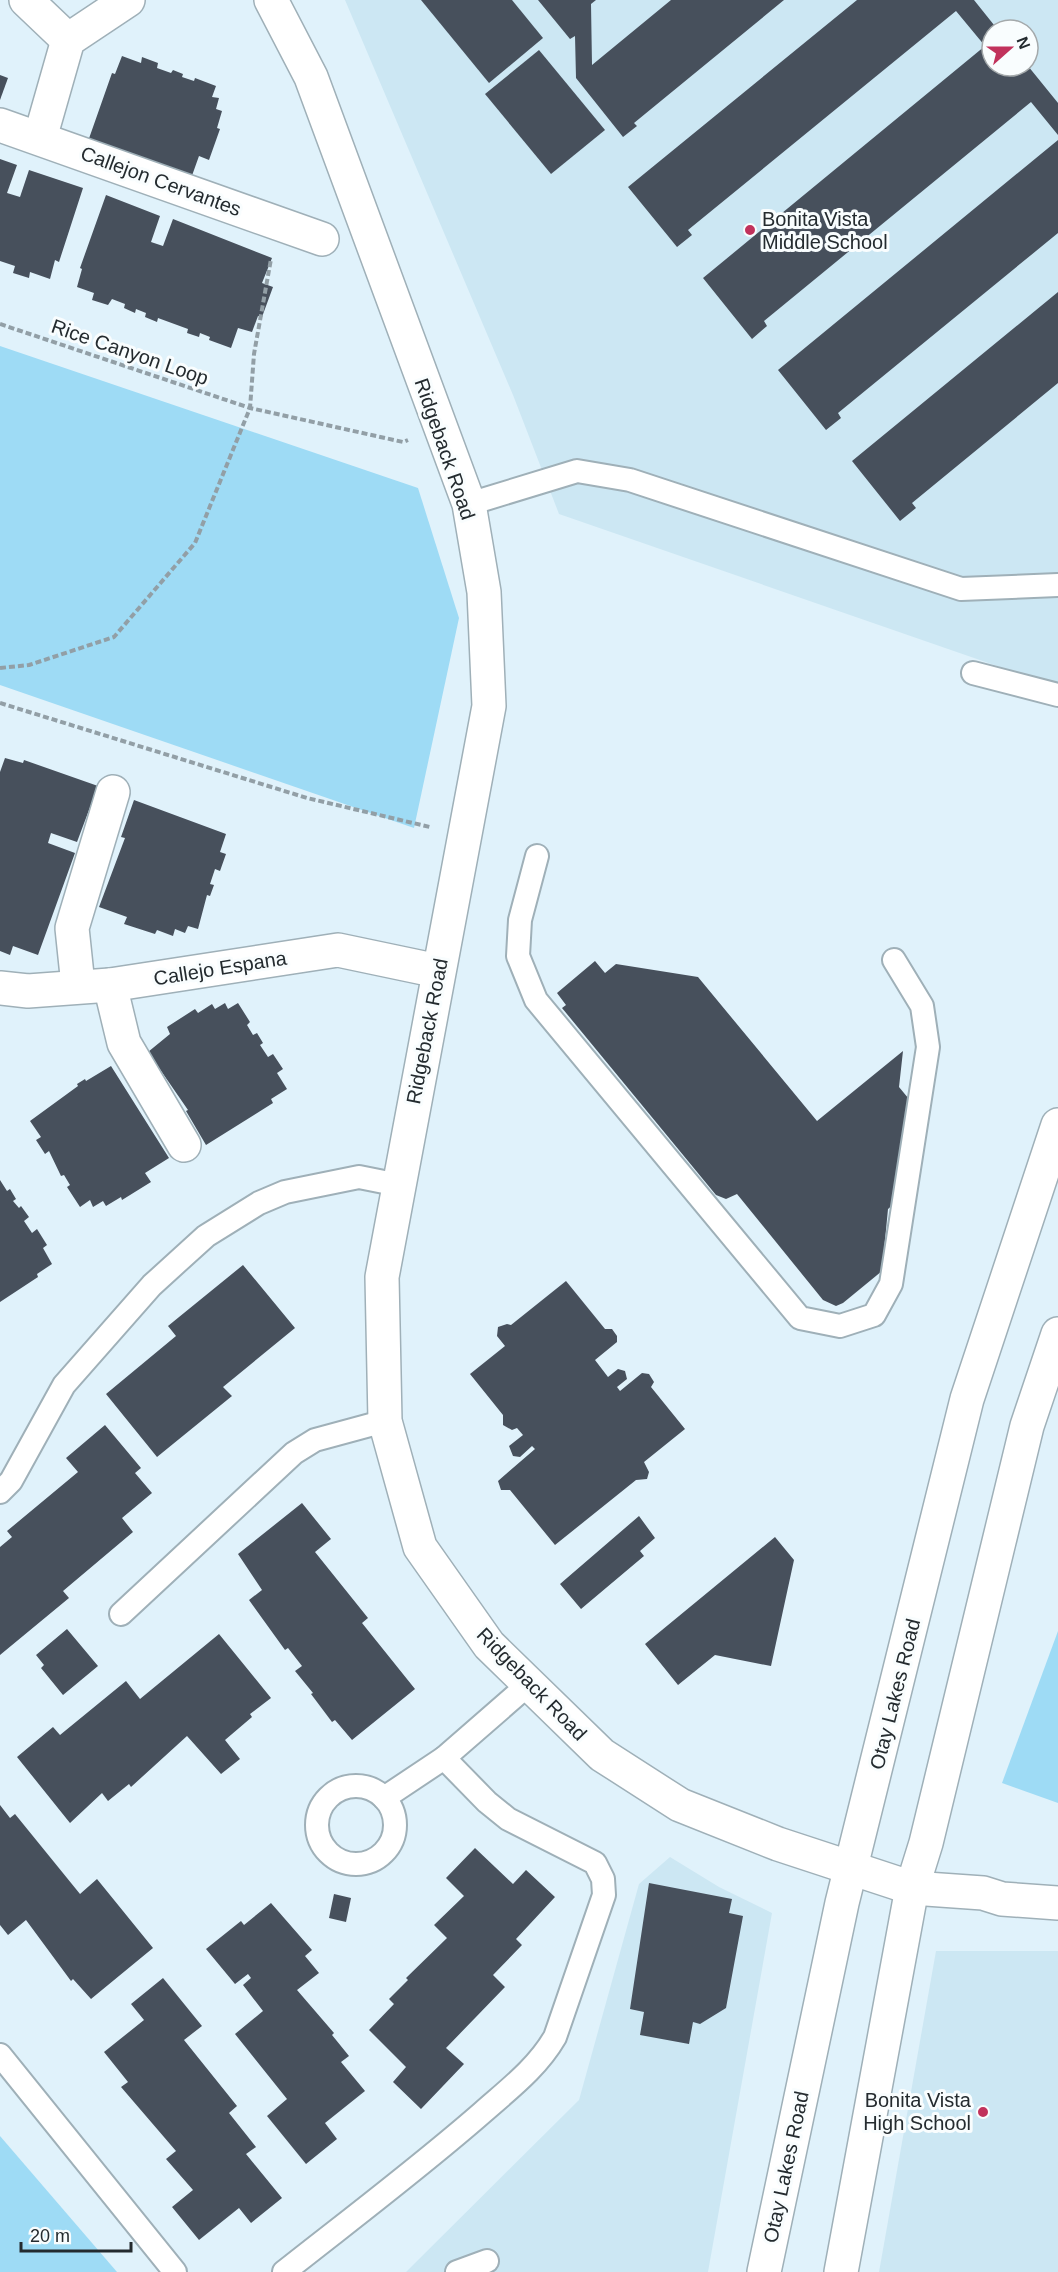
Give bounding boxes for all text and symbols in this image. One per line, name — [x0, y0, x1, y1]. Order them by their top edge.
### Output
north arrow — [980, 18, 1040, 78]
text: N — [1014, 34, 1034, 51]
street label: Callejon Cervantes — [78, 142, 244, 220]
place label: Bonita Vista Middle School — [762, 208, 888, 253]
marker: Bonita Vista Middle School — [743, 223, 757, 237]
street label: Rice Canyon Loop — [49, 315, 211, 389]
street label: Ridgeback Road — [411, 376, 479, 522]
street label: Callejo Espana — [152, 946, 289, 989]
street label: Ridgeback Road — [402, 956, 452, 1106]
street label: Otay Lakes Road — [866, 1616, 924, 1772]
street label: Ridgeback Road — [473, 1623, 591, 1745]
street label: Otay Lakes Road — [759, 2089, 813, 2245]
place label: Bonita Vista High School — [863, 2089, 972, 2134]
marker: Bonita Vista High School — [976, 2105, 990, 2119]
scale bar — [21, 2215, 130, 2253]
text: 20 m — [30, 2226, 70, 2246]

